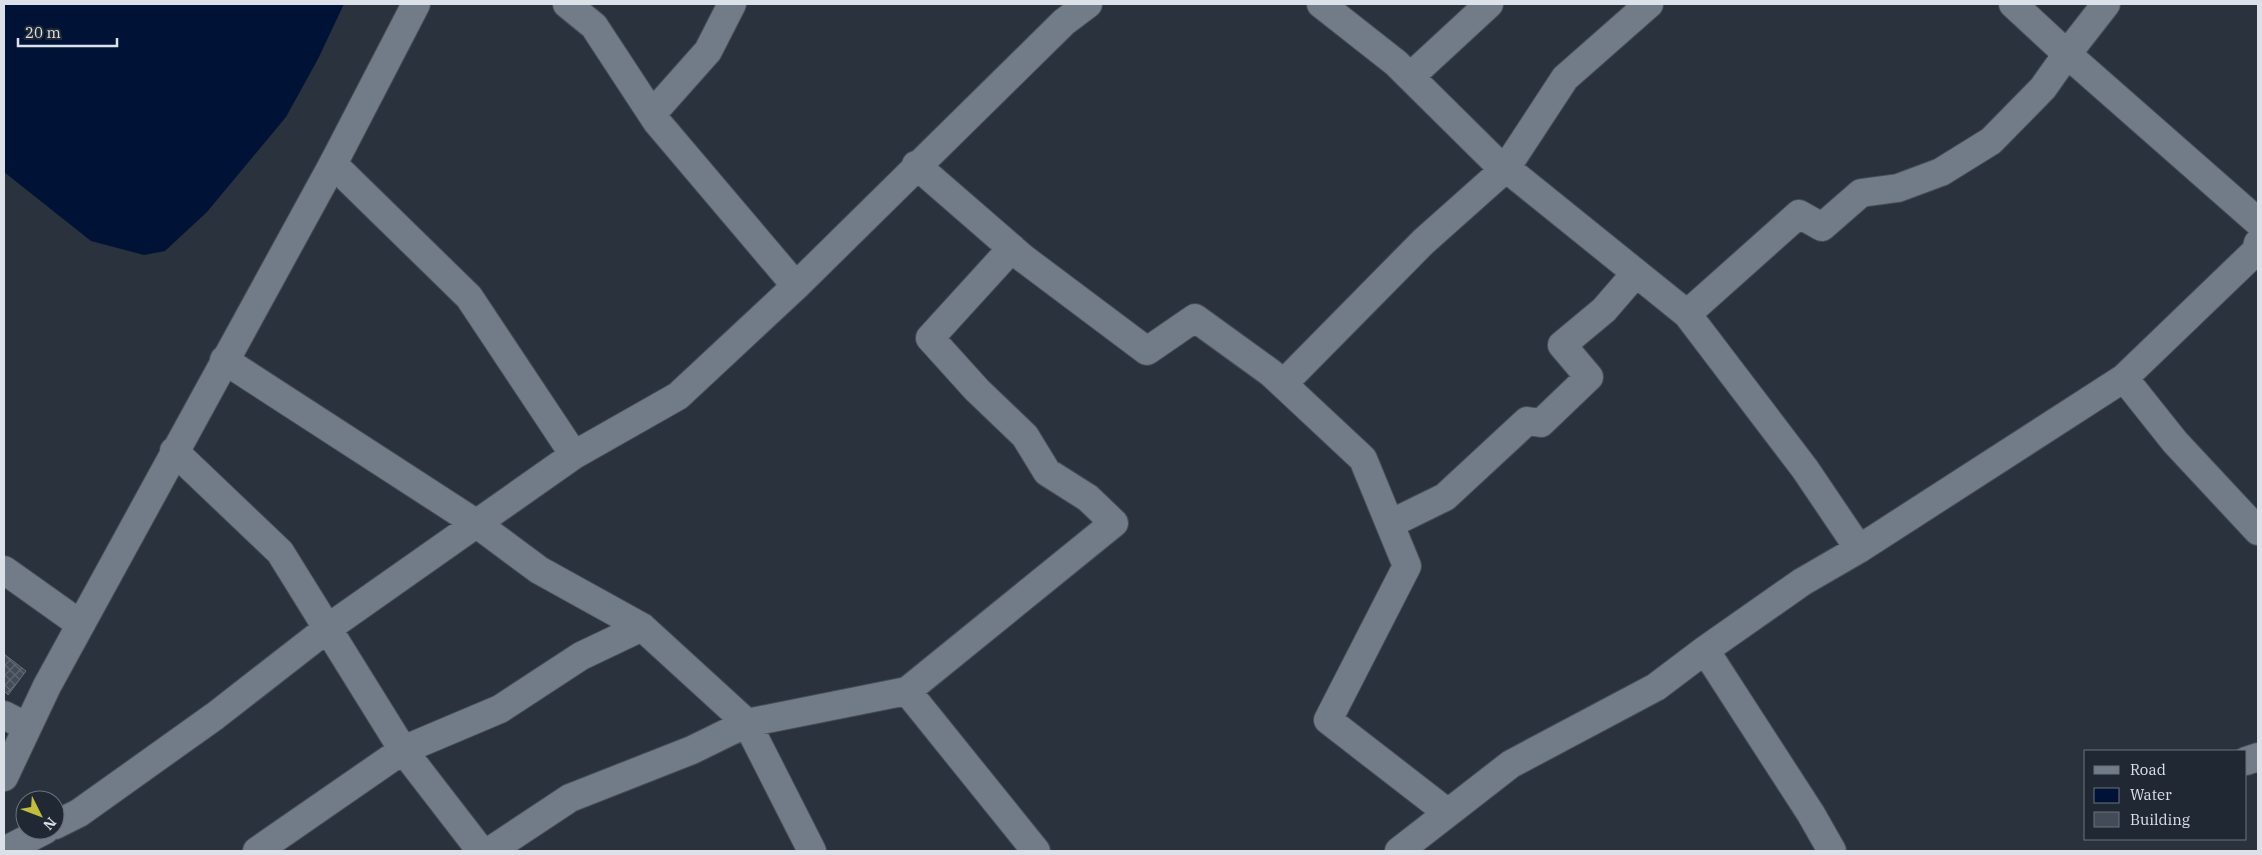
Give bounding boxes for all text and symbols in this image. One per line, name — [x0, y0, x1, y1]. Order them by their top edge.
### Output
scale bar — [18, 15, 116, 47]
text: 20 m — [25, 23, 61, 42]
legend — [2084, 750, 2247, 840]
text: Road — [2130, 760, 2166, 779]
text: Water — [2130, 785, 2172, 804]
north arrow — [15, 790, 65, 840]
text: Building — [2130, 810, 2190, 829]
text: N — [39, 814, 60, 834]

